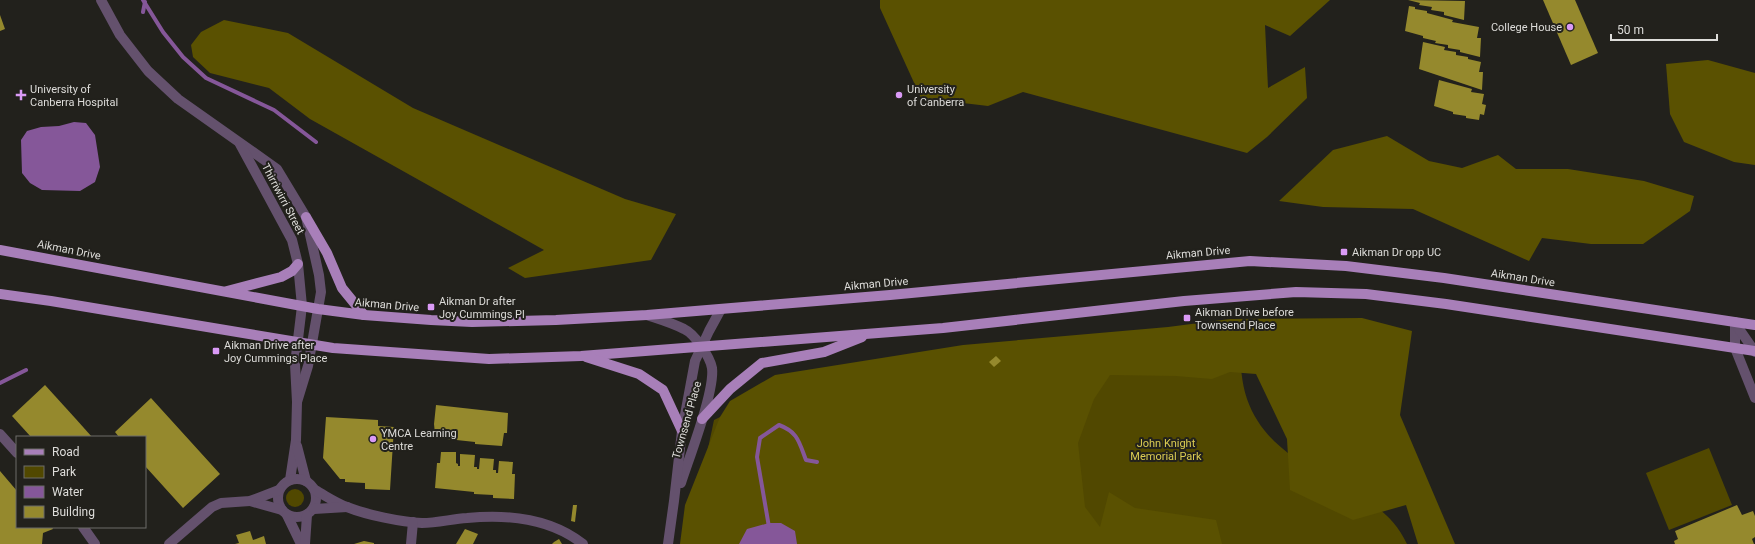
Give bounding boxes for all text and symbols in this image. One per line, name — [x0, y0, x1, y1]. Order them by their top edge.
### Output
scale bar — [1611, 16, 1717, 42]
place label: College House — [1491, 21, 1562, 34]
marker: College House — [1565, 22, 1575, 32]
text: 50 m — [1617, 23, 1644, 37]
place label: University of Canberra Hospital — [30, 83, 118, 109]
place label: University of Canberra — [907, 83, 964, 109]
marker: University of Canberra Hospital — [15, 89, 27, 101]
marker: University of Canberra — [894, 90, 904, 100]
street label: Thirriwirri Street — [259, 161, 307, 237]
street label: Aikman Drive — [36, 237, 102, 263]
street label: Aikman Drive — [1165, 244, 1231, 262]
place label: Aikman Dr opp UC — [1352, 246, 1441, 259]
marker: Aikman Dr opp UC — [1339, 247, 1349, 257]
street label: Aikman Drive — [1490, 267, 1556, 289]
street label: Aikman Drive — [843, 275, 909, 293]
place label: Aikman Dr after Joy Cummings Pl — [439, 295, 525, 321]
street label: Aikman Drive — [354, 296, 420, 314]
marker: Aikman Dr after Joy Cummings Pl — [426, 302, 436, 312]
place label: Aikman Drive before Townsend Place — [1195, 306, 1294, 332]
marker: Aikman Drive before Townsend Place — [1182, 313, 1192, 323]
place label: Aikman Drive after Joy Cummings Place — [224, 339, 327, 365]
marker: Aikman Drive after Joy Cummings Place — [211, 346, 221, 356]
street label: Townsend Place — [670, 379, 704, 460]
place label: YMCA Learning Centre — [381, 427, 457, 453]
marker: YMCA Learning Centre — [368, 434, 378, 444]
legend — [16, 436, 146, 528]
park label: John Knight Memorial Park — [1130, 437, 1202, 463]
text: Road — [52, 445, 80, 459]
text: Park — [52, 465, 77, 479]
text: Water — [52, 485, 83, 499]
text: Building — [52, 505, 95, 519]

